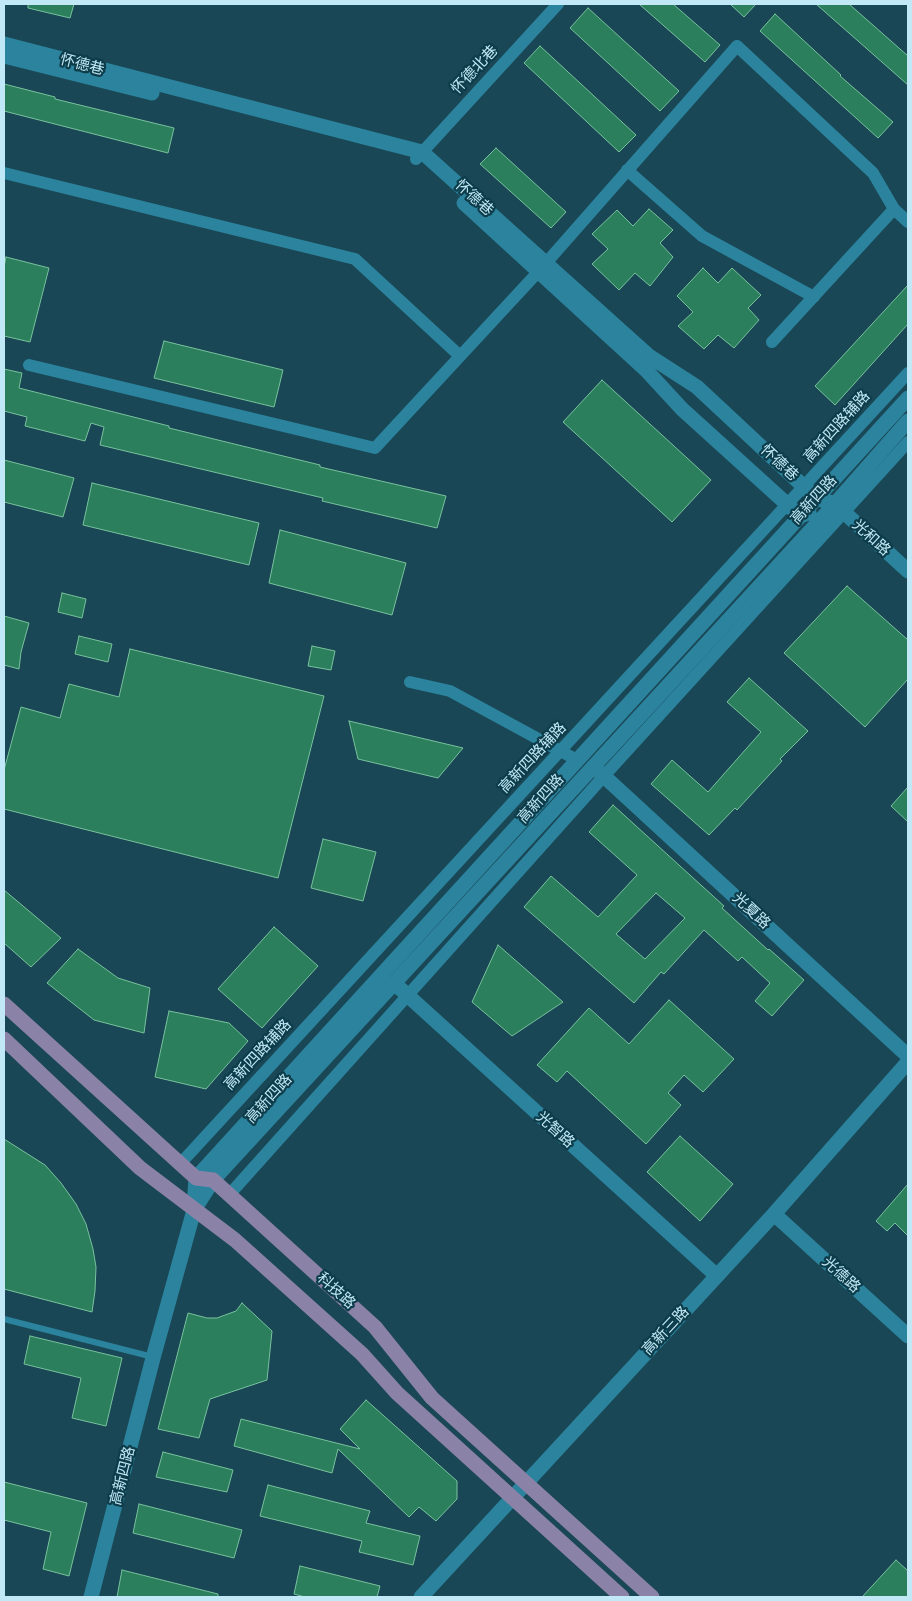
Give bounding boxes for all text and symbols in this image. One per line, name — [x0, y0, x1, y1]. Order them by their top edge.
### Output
street label: 怀德北巷 — [448, 42, 502, 98]
street label: 怀德巷 — [58, 51, 106, 79]
street label: 怀德巷 — [451, 176, 497, 220]
street label: 高新四路辅路 — [800, 388, 874, 466]
street label: 怀德巷 — [756, 441, 802, 485]
street label: 高新四路 — [787, 472, 841, 528]
street label: 光和路 — [848, 516, 894, 560]
street label: 高新四路辅路 — [496, 719, 570, 797]
street label: 高新四路 — [514, 771, 568, 827]
street label: 光夏路 — [728, 889, 774, 933]
street label: 高新四路辅路 — [221, 1016, 295, 1094]
street label: 高新四路 — [242, 1071, 296, 1127]
street label: 光智路 — [532, 1108, 578, 1152]
street label: 光德路 — [818, 1253, 864, 1297]
street label: 科技路 — [313, 1269, 359, 1313]
street label: 高新三路 — [639, 1303, 693, 1359]
street label: 高新四路 — [107, 1445, 139, 1507]

